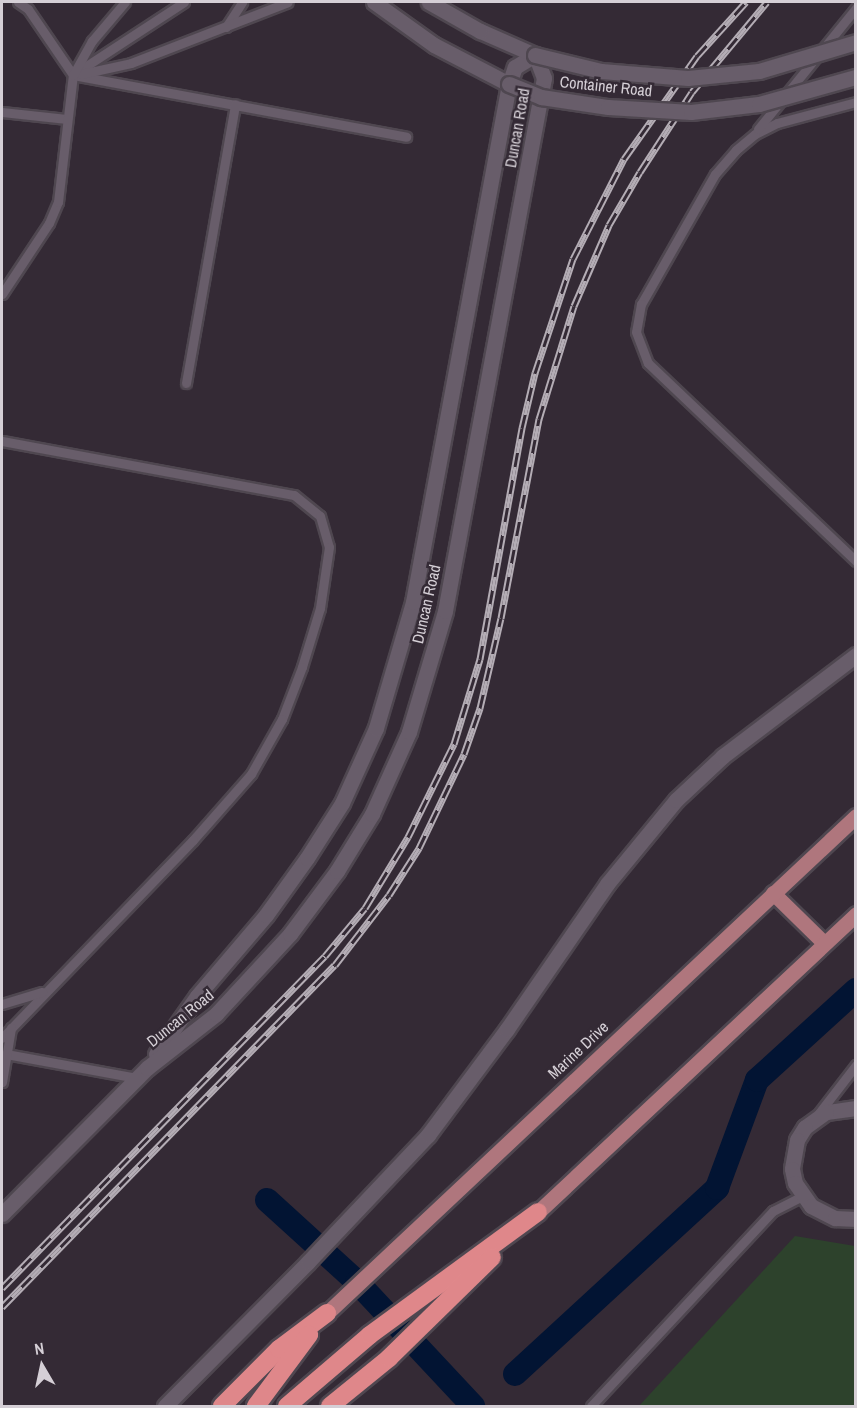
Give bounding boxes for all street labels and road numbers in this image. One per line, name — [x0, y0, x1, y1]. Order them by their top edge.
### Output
street label: Container Road — [559, 72, 653, 100]
street label: Duncan Road — [501, 87, 533, 169]
street label: Duncan Road — [408, 563, 444, 645]
street label: Duncan Road — [143, 985, 217, 1051]
street label: Marine Drive — [544, 1017, 612, 1083]

